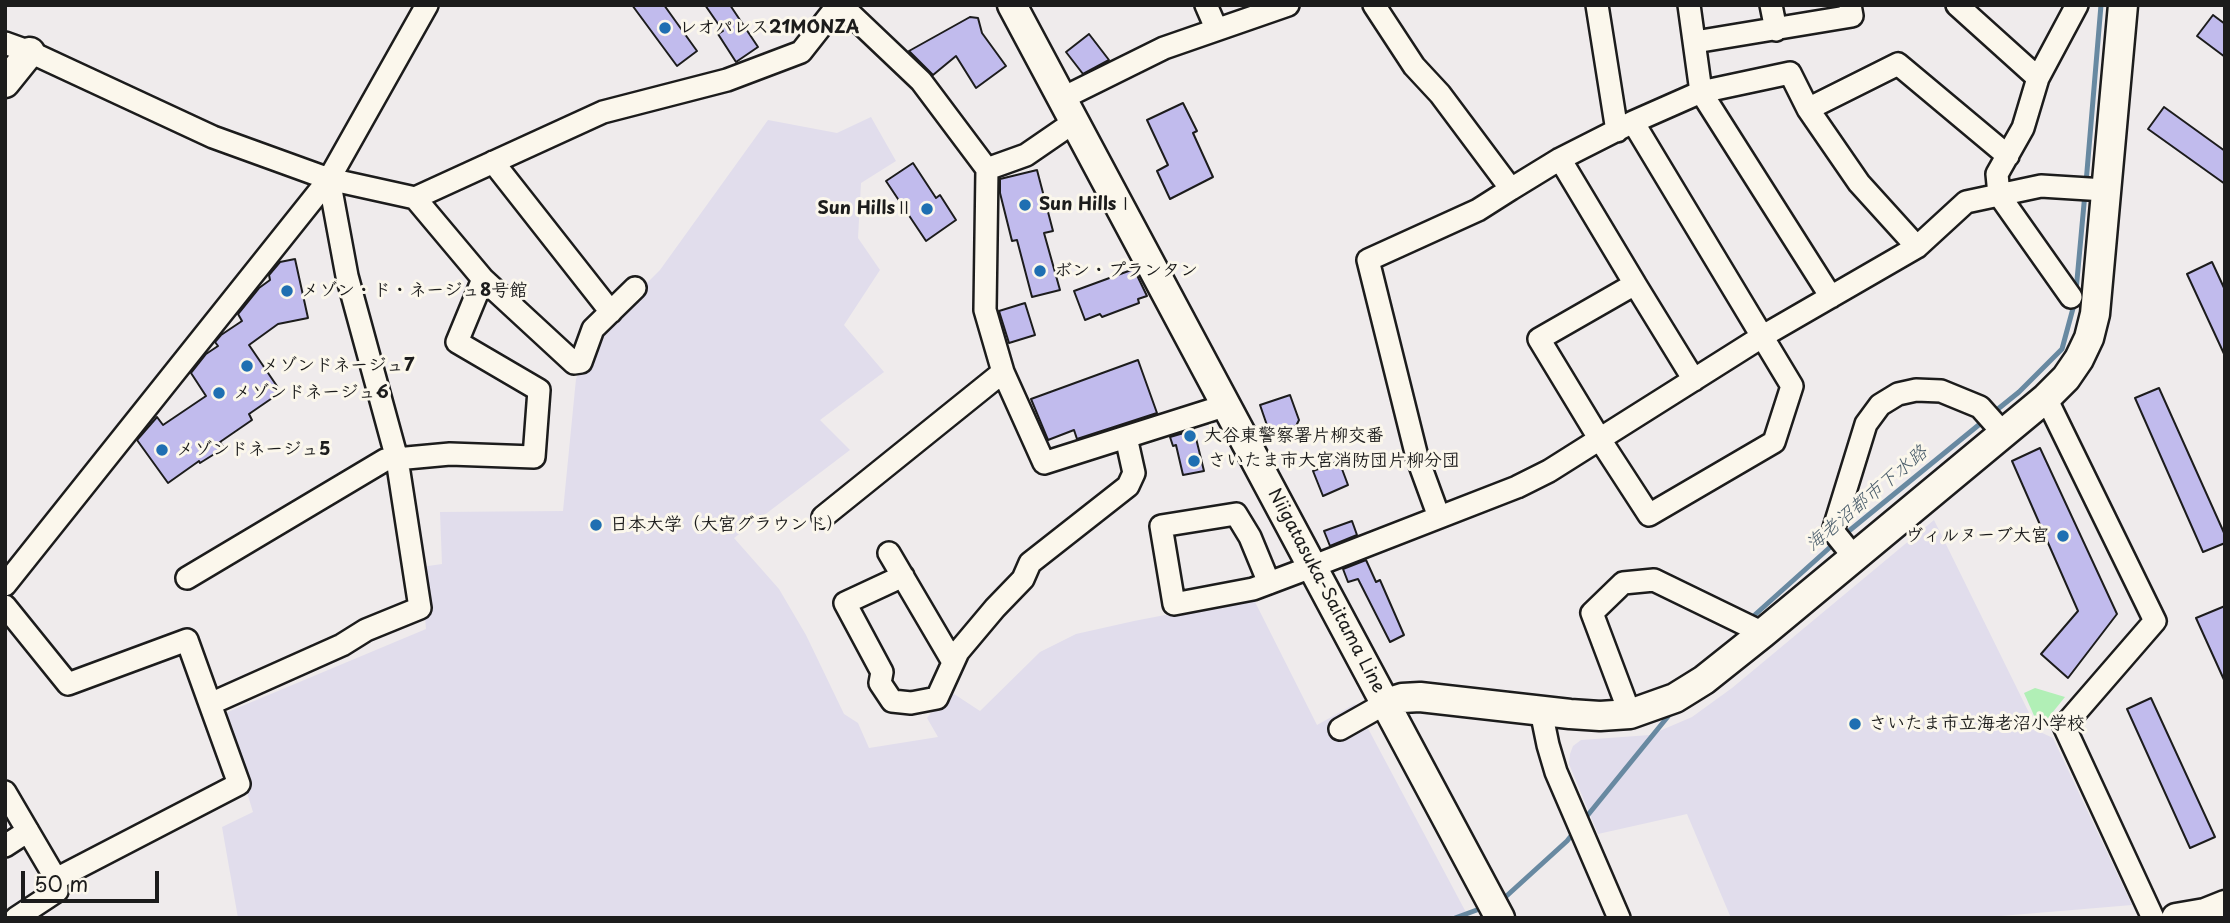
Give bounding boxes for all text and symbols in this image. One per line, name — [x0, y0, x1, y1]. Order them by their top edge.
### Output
place label: レオパレス21MONZA — [679, 17, 859, 39]
marker: レオパレス21MONZA — [657, 20, 673, 36]
place label: Sun HillsⅠ — [1039, 194, 1134, 216]
marker: Sun HillsⅠ — [1017, 197, 1033, 213]
place label: Sun HillsⅡ — [818, 198, 913, 220]
marker: Sun HillsⅡ — [919, 201, 935, 217]
place label: ボン・プランタン — [1054, 260, 1198, 282]
marker: ボン・プランタン — [1032, 263, 1048, 279]
place label: メゾン・ド・ネージュ8号館 — [301, 280, 527, 302]
marker: メゾン・ド・ネージュ8号館 — [279, 283, 295, 299]
place label: メゾンドネージュ7 — [261, 355, 414, 377]
marker: メゾンドネージュ7 — [239, 358, 255, 374]
place label: メゾンドネージュ6 — [233, 382, 389, 404]
marker: メゾンドネージュ6 — [211, 385, 227, 401]
place label: 大谷東警察署片柳交番 — [1204, 425, 1384, 447]
marker: 大谷東警察署片柳交番 — [1182, 428, 1198, 444]
place label: メゾンドネージュ5 — [176, 439, 330, 461]
water label: 海老沼都市下水路 — [1801, 441, 1933, 557]
marker: メゾンドネージュ5 — [154, 442, 170, 458]
place label: さいたま市大宮消防団片柳分団 — [1208, 450, 1460, 472]
marker: さいたま市大宮消防団片柳分団 — [1186, 453, 1202, 469]
street label: Niigatasuka-Saitama Line — [1263, 485, 1389, 697]
place label: 日本大学（大宮グラウンド） — [610, 514, 844, 536]
marker: 日本大学（大宮グラウンド） — [588, 517, 604, 533]
place label: ヴィルヌーブ大宮 — [1905, 525, 2049, 547]
marker: ヴィルヌーブ大宮 — [2055, 528, 2071, 544]
place label: さいたま市立海老沼小学校 — [1869, 713, 2085, 735]
marker: さいたま市立海老沼小学校 — [1847, 716, 1863, 732]
scale bar — [24, 856, 163, 900]
text: 50 m — [34, 867, 88, 899]

